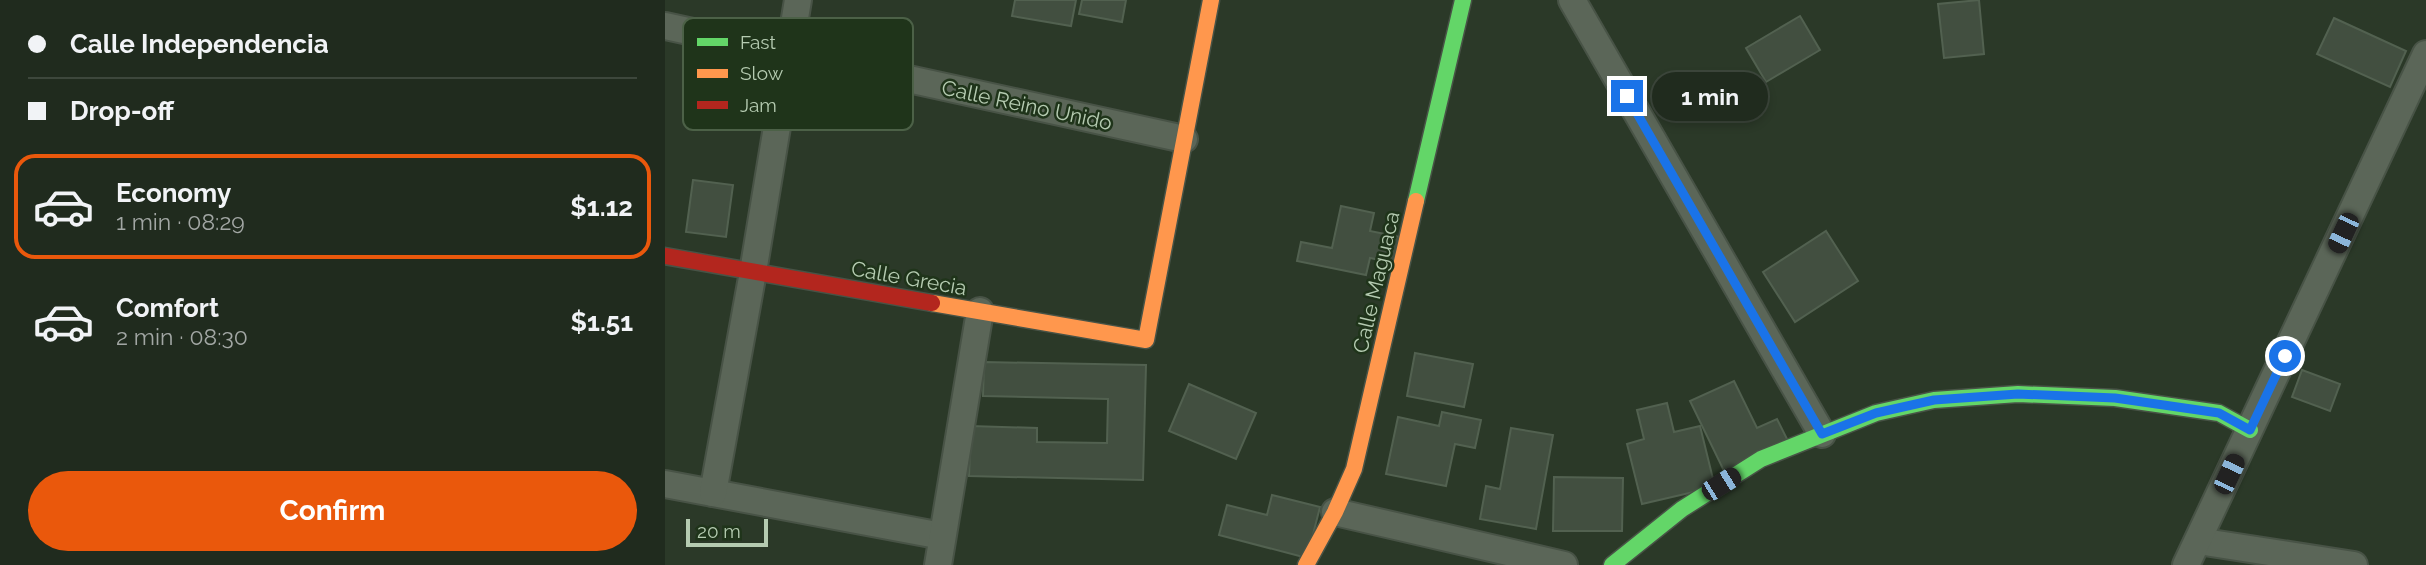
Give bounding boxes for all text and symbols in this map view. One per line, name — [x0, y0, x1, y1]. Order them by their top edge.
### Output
legend — [683, 18, 913, 130]
text: Calle Independencia — [70, 29, 329, 59]
text: Fast — [740, 31, 776, 53]
text: Slow — [740, 62, 784, 84]
callout: 1 min — [1651, 72, 1767, 120]
street label: Calle Reino Unido — [940, 75, 1114, 135]
route end — [1611, 80, 1643, 112]
text: 1 min — [1681, 83, 1739, 110]
text: Jam — [740, 94, 777, 116]
text: Drop-off — [70, 96, 174, 126]
icon: car — [32, 175, 95, 238]
text: Economy — [116, 178, 231, 208]
text: $1.12 — [570, 192, 633, 222]
text: 1 min · 08:29 — [116, 208, 245, 235]
street label: Calle Maguaca — [1348, 209, 1404, 355]
car — [2325, 210, 2362, 256]
street label: Calle Grecia — [849, 256, 969, 300]
icon: car — [32, 290, 95, 353]
text: Comfort — [116, 293, 219, 323]
text: $1.51 — [571, 307, 633, 337]
text: 2 min · 08:30 — [116, 323, 248, 350]
route start — [2269, 340, 2301, 372]
car — [2211, 451, 2248, 497]
car — [1698, 464, 1745, 504]
button: Confirm — [28, 471, 637, 551]
scale bar — [686, 516, 768, 548]
text: 20 m — [697, 520, 741, 542]

